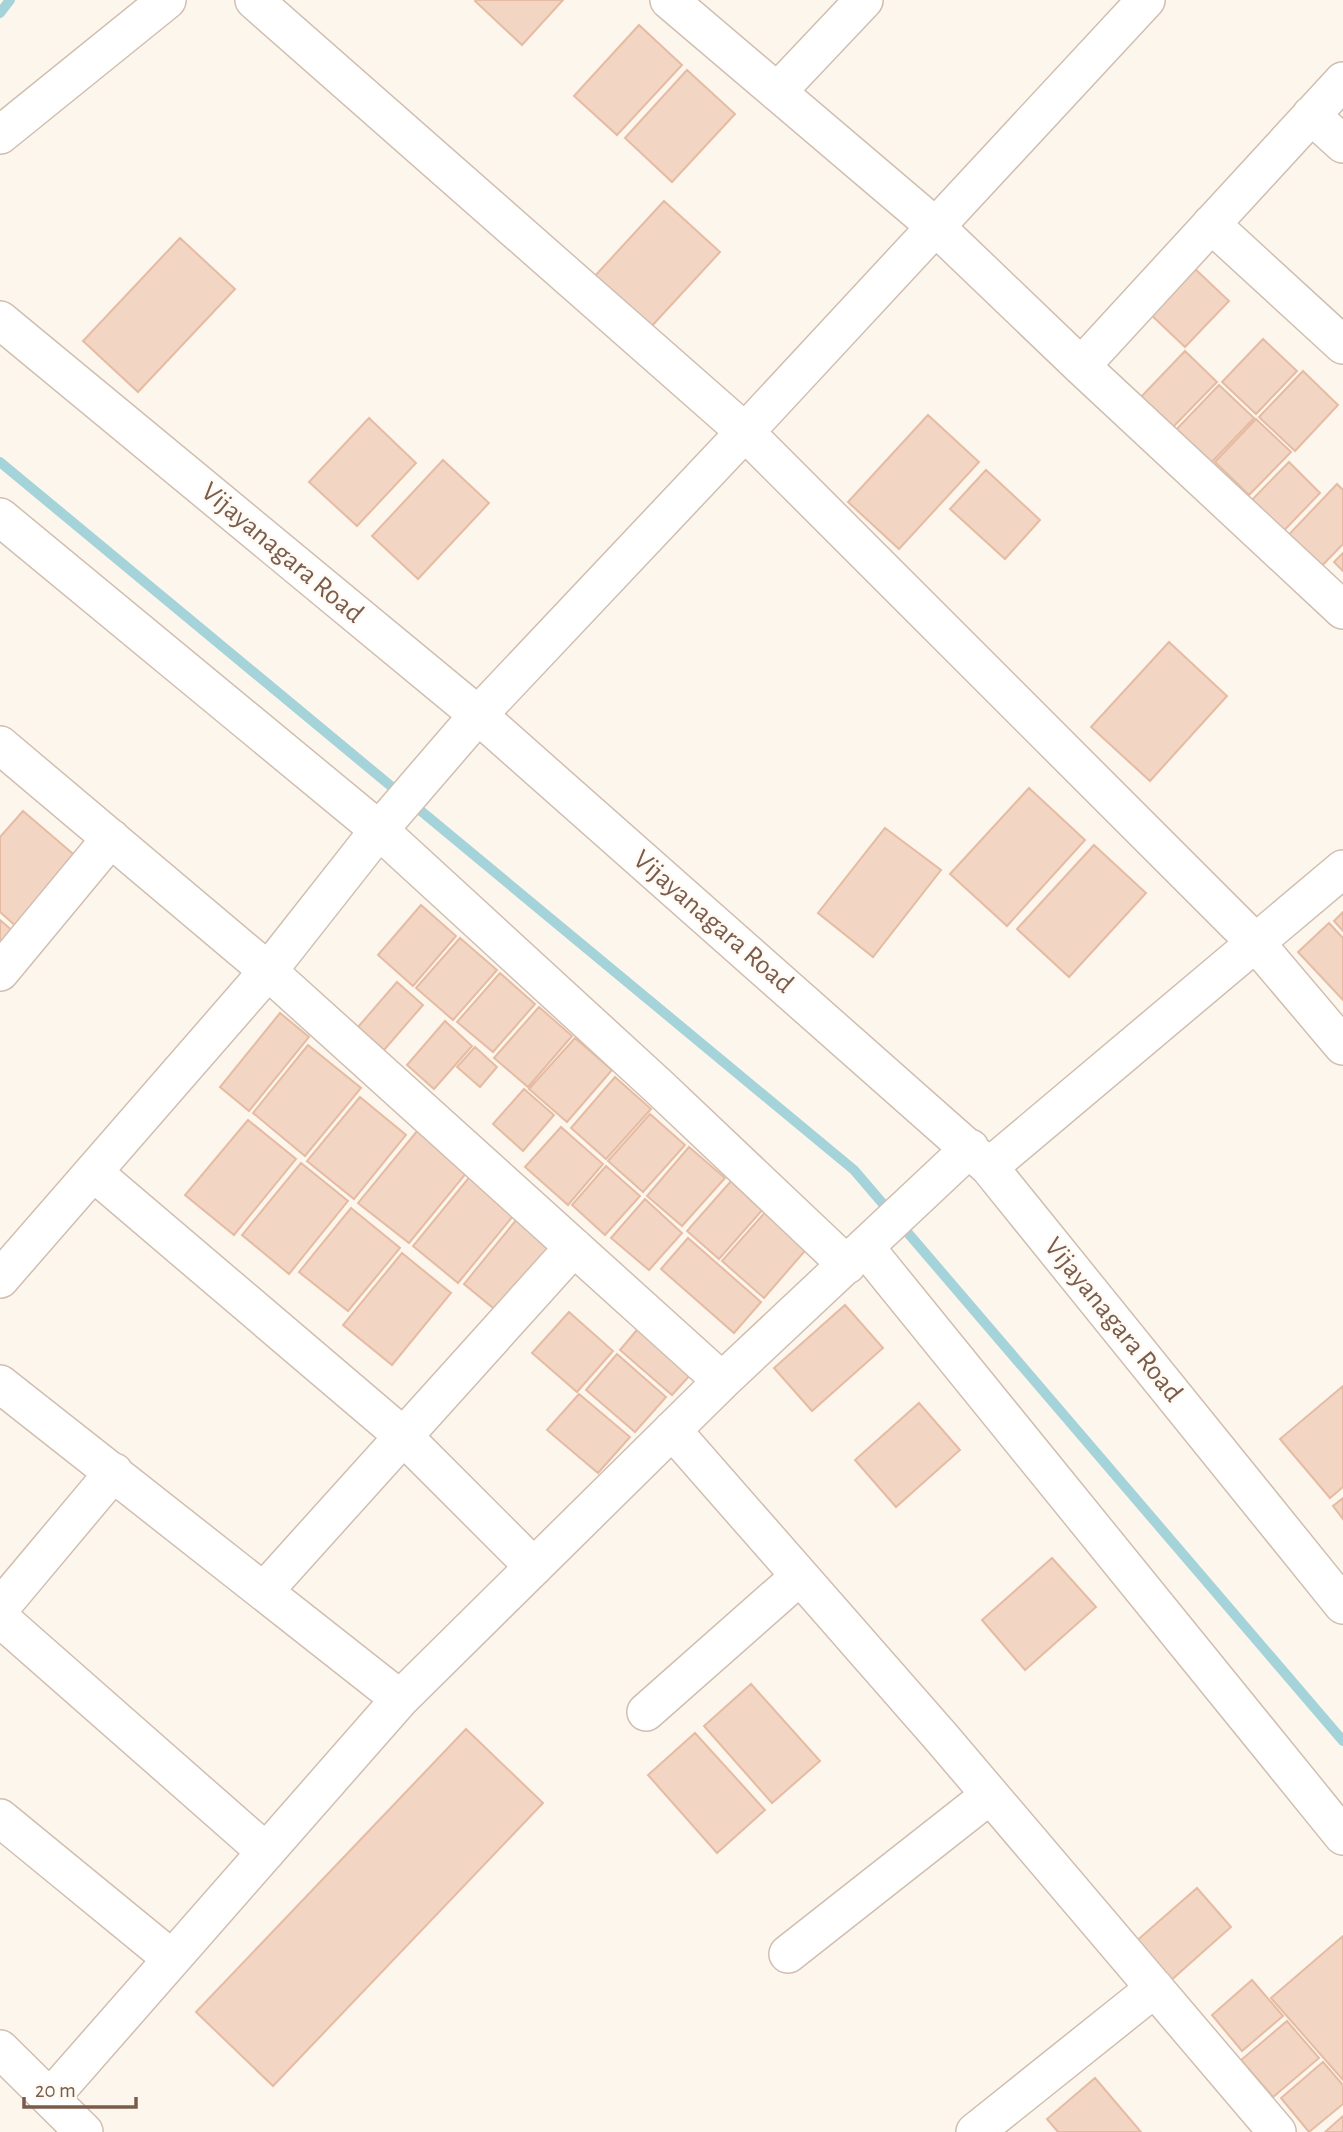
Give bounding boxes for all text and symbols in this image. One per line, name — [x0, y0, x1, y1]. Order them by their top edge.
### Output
street label: Vijayanagara Road — [196, 477, 368, 629]
street label: Vijayanagara Road — [628, 845, 798, 999]
street label: Vijayanagara Road — [1039, 1233, 1187, 1407]
scale bar — [24, 2066, 136, 2110]
text: 20 m — [35, 2080, 76, 2101]

